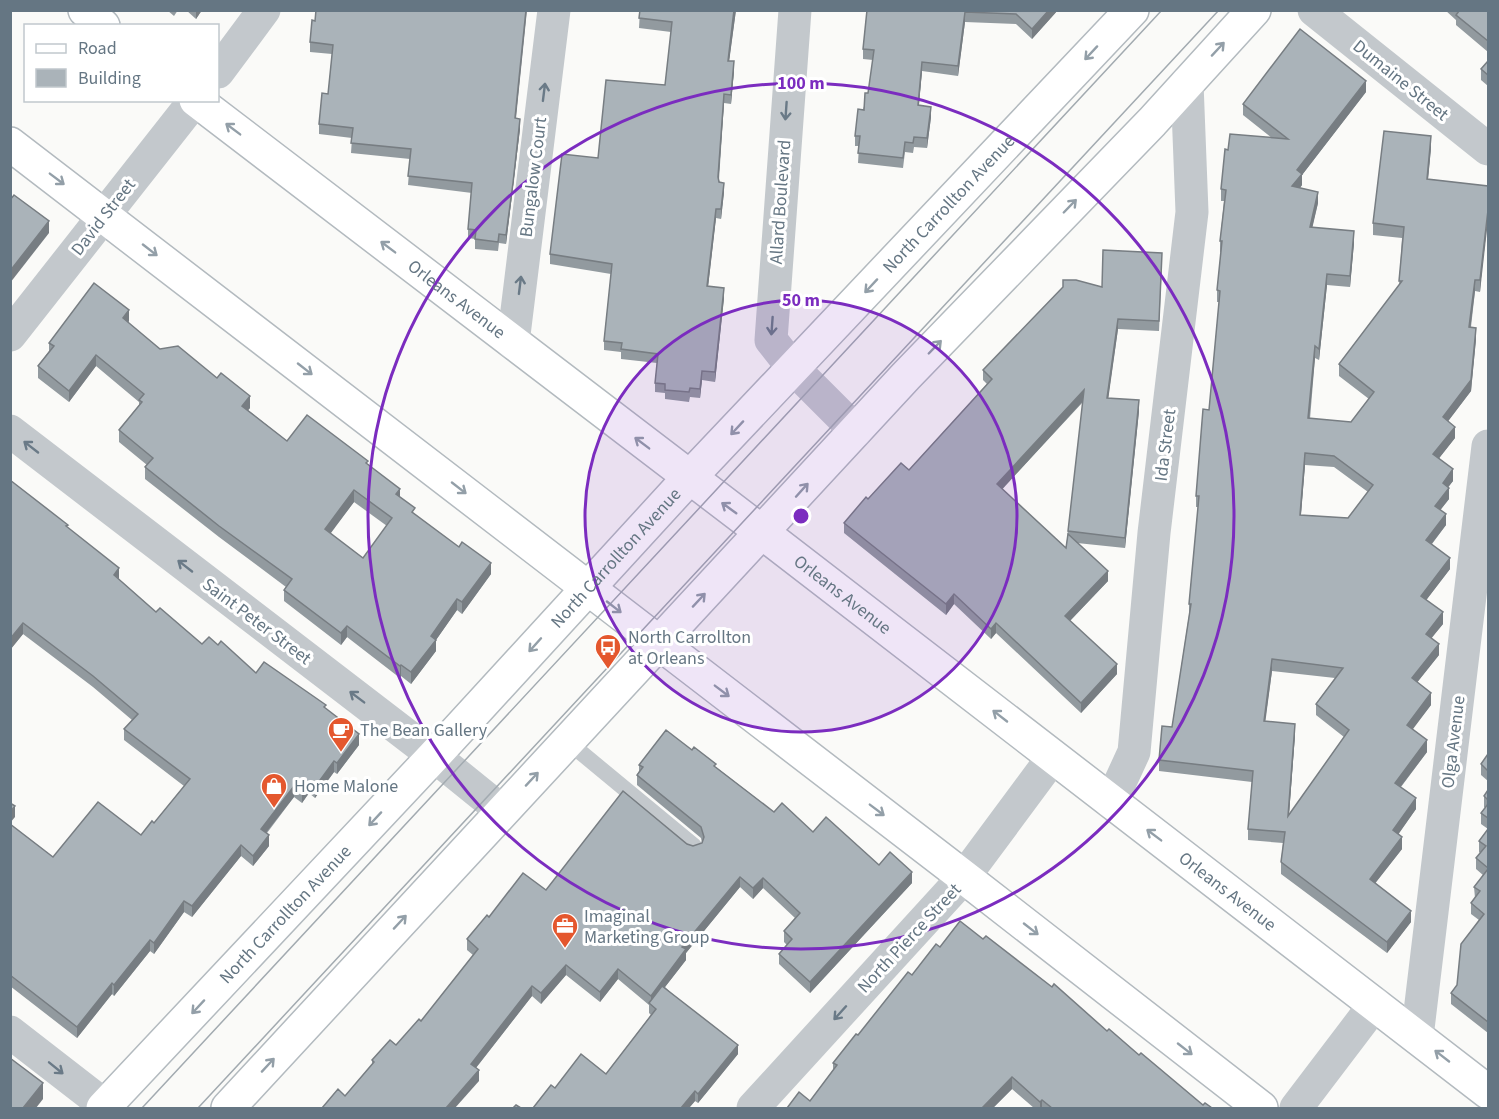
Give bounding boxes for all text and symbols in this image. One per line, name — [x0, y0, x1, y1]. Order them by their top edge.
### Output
legend — [24, 24, 219, 102]
street label: Dumaine Street — [1347, 34, 1454, 127]
text: Road — [78, 36, 117, 61]
one-way arrow — [1211, 42, 1225, 57]
one-way arrow — [1085, 45, 1099, 60]
text: Building — [78, 66, 141, 91]
text: 100 m — [777, 71, 825, 96]
one-way arrow — [539, 82, 550, 102]
one-way arrow — [781, 100, 792, 120]
street label: Bungalow Court — [514, 115, 553, 239]
one-way arrow — [225, 122, 241, 135]
street label: North Carrollton Avenue — [877, 129, 1021, 279]
street label: Allard Boulevard — [764, 139, 797, 265]
one-way arrow — [49, 173, 65, 185]
street label: David Street — [65, 173, 141, 261]
one-way arrow — [1063, 199, 1077, 214]
one-way arrow — [380, 241, 396, 254]
one-way arrow — [142, 244, 158, 257]
street label: Orleans Avenue — [402, 254, 511, 345]
one-way arrow — [515, 276, 526, 295]
one-way arrow — [863, 279, 878, 294]
text: 50 m — [782, 288, 820, 313]
one-way arrow — [766, 316, 777, 336]
one-way arrow — [927, 339, 942, 354]
one-way arrow — [297, 363, 313, 376]
street label: Ida Street — [1149, 408, 1182, 483]
one-way arrow — [729, 420, 744, 435]
one-way arrow — [635, 436, 651, 449]
one-way arrow — [23, 441, 39, 454]
one-way arrow — [451, 482, 467, 495]
street label: North Carrollton Avenue — [545, 483, 687, 634]
one-way arrow — [795, 483, 809, 498]
one-way arrow — [721, 501, 737, 514]
centre of rings — [791, 506, 811, 526]
street label: Orleans Avenue — [788, 549, 896, 640]
one-way arrow — [178, 560, 194, 573]
street label: Saint Peter Street — [197, 572, 316, 671]
one-way arrow — [692, 593, 706, 608]
one-way arrow — [605, 601, 621, 614]
place label: North Carrollton at Orleans — [628, 625, 751, 671]
bus stop icon: North Carrollton at Orleans — [593, 632, 623, 670]
one-way arrow — [528, 637, 542, 652]
one-way arrow — [713, 685, 729, 698]
one-way arrow — [349, 691, 365, 704]
street label: Olga Avenue — [1435, 694, 1472, 790]
one-way arrow — [992, 710, 1008, 723]
cafe icon: The Bean Gallery — [326, 715, 356, 753]
place label: The Bean Gallery — [360, 718, 488, 743]
shop icon: Home Malone — [259, 771, 289, 809]
one-way arrow — [525, 772, 539, 787]
place label: Home Malone — [294, 774, 398, 799]
one-way arrow — [868, 803, 884, 816]
one-way arrow — [368, 812, 382, 827]
one-way arrow — [1147, 829, 1163, 842]
street label: North Carrollton Avenue — [214, 840, 357, 990]
street label: Orleans Avenue — [1173, 846, 1281, 937]
street label: North Pierce Street — [852, 878, 967, 999]
place label: Imaginal Marketing Group — [584, 904, 709, 950]
office icon: Imaginal Marketing Group — [550, 911, 580, 949]
one-way arrow — [393, 915, 407, 930]
one-way arrow — [1023, 923, 1039, 936]
one-way arrow — [191, 1000, 205, 1015]
one-way arrow — [833, 1005, 847, 1020]
one-way arrow — [1176, 1043, 1192, 1055]
one-way arrow — [1434, 1050, 1450, 1063]
one-way arrow — [261, 1058, 275, 1073]
one-way arrow — [48, 1062, 64, 1075]

